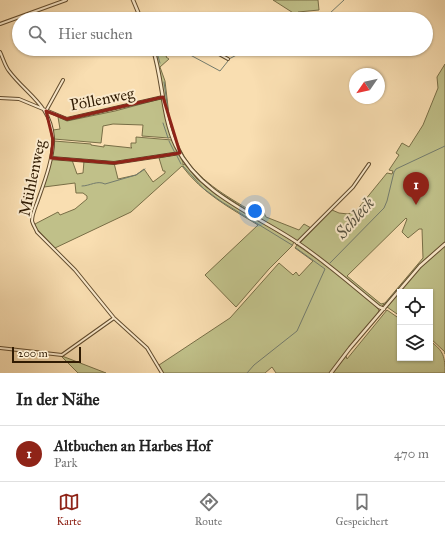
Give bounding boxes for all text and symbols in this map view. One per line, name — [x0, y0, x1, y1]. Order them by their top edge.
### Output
search box — [12, 12, 433, 56]
icon: search — [26, 23, 48, 45]
text: Hier suchen — [58, 25, 133, 43]
north arrow — [349, 68, 385, 104]
street label: Pöllenweg — [68, 83, 136, 116]
street label: Mühlenweg — [15, 138, 50, 218]
pin: 1 — [403, 172, 429, 205]
water label: Schleck — [330, 193, 379, 244]
your location — [245, 201, 265, 221]
map controls — [397, 289, 433, 361]
button: locate — [397, 289, 433, 325]
button: layers — [397, 325, 433, 361]
scale bar — [12, 345, 81, 364]
text: 200 m — [18, 347, 48, 360]
text: In der Nähe — [16, 389, 100, 410]
text: Altbuchen an Harbes Hof — [54, 437, 211, 455]
text: 1 — [26, 446, 32, 462]
text: 470 m — [394, 446, 429, 462]
text: Park — [54, 455, 78, 471]
tab: Karte — [57, 491, 82, 528]
tab: Route — [195, 491, 222, 528]
tab: Gespeichert — [335, 491, 388, 528]

